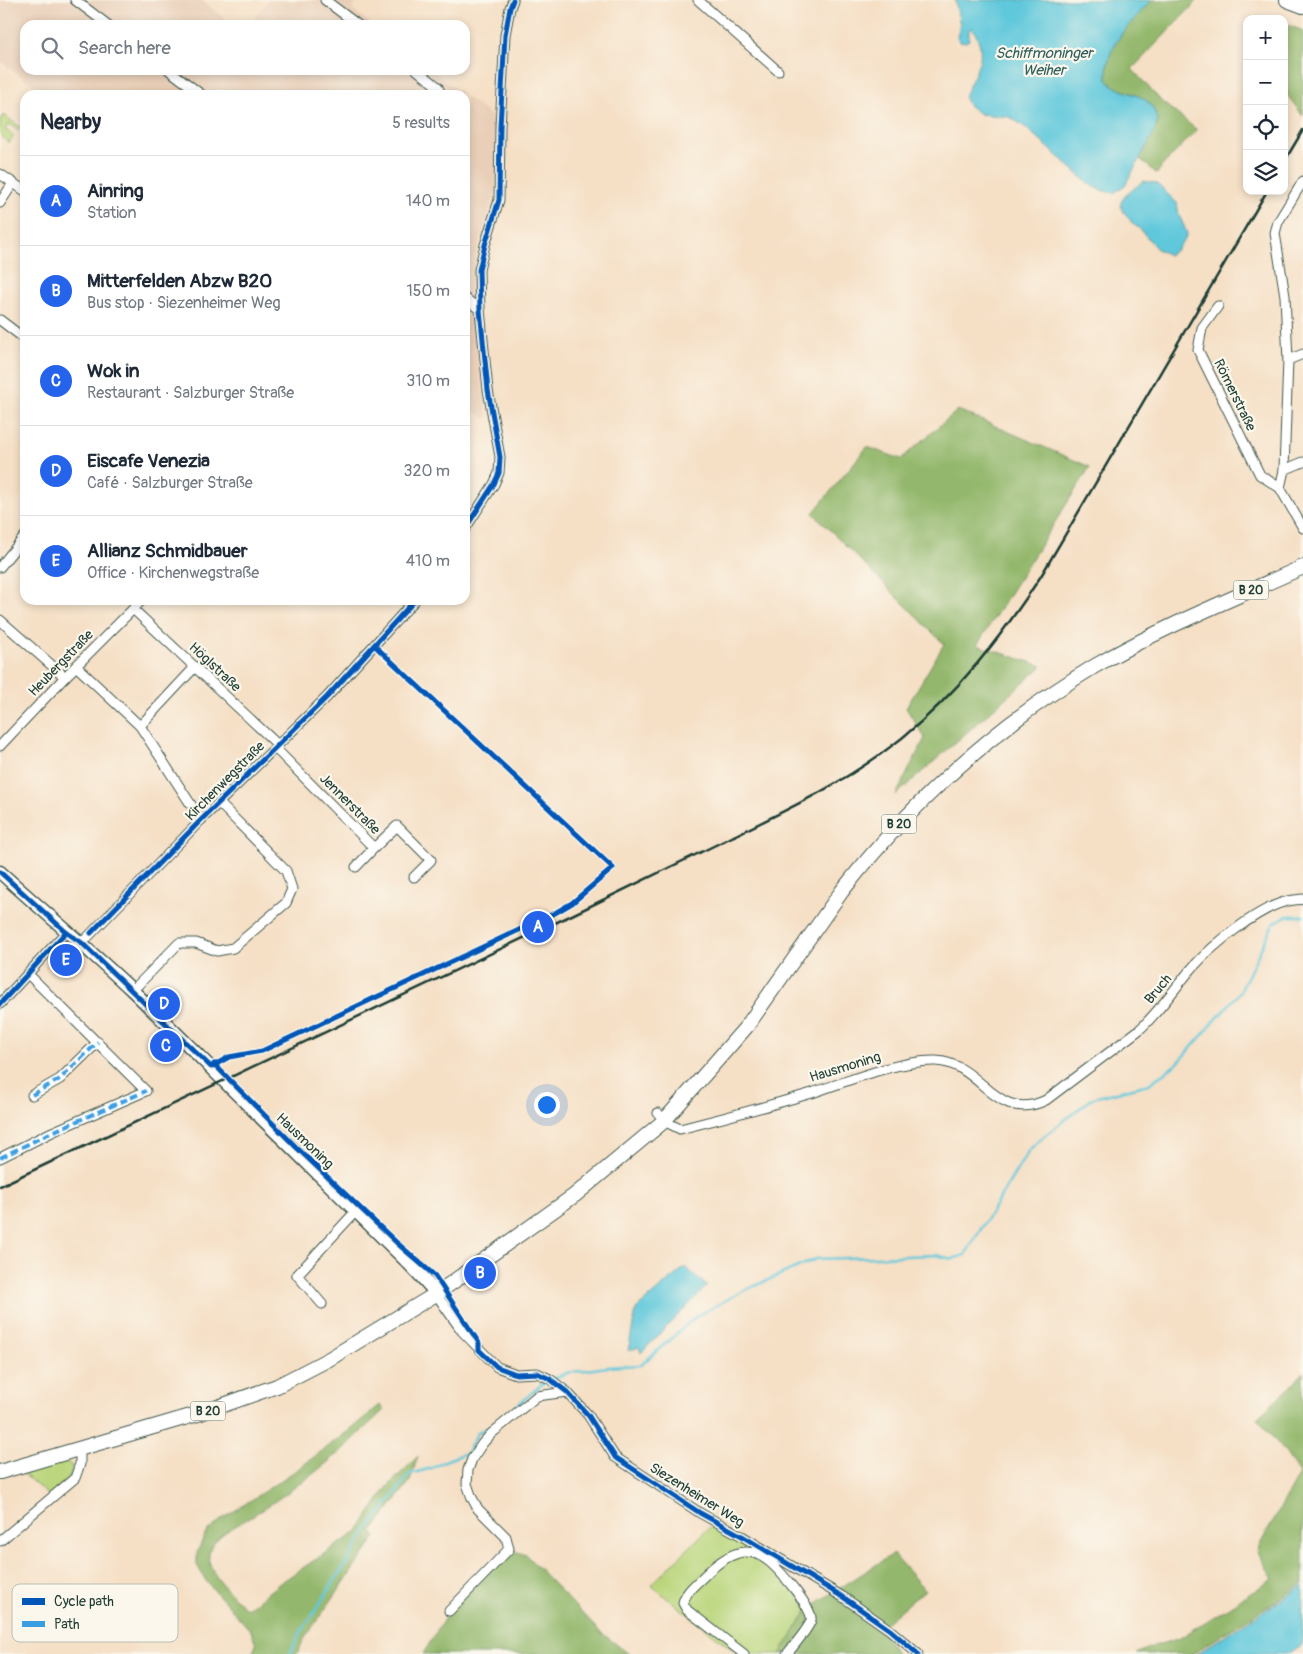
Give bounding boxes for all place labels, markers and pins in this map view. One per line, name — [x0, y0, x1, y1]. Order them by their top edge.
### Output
pin: A — [522, 908, 554, 946]
pin: E — [50, 941, 82, 979]
pin: D — [148, 985, 180, 1023]
pin: C — [150, 1027, 182, 1065]
pin: B — [464, 1254, 496, 1292]

